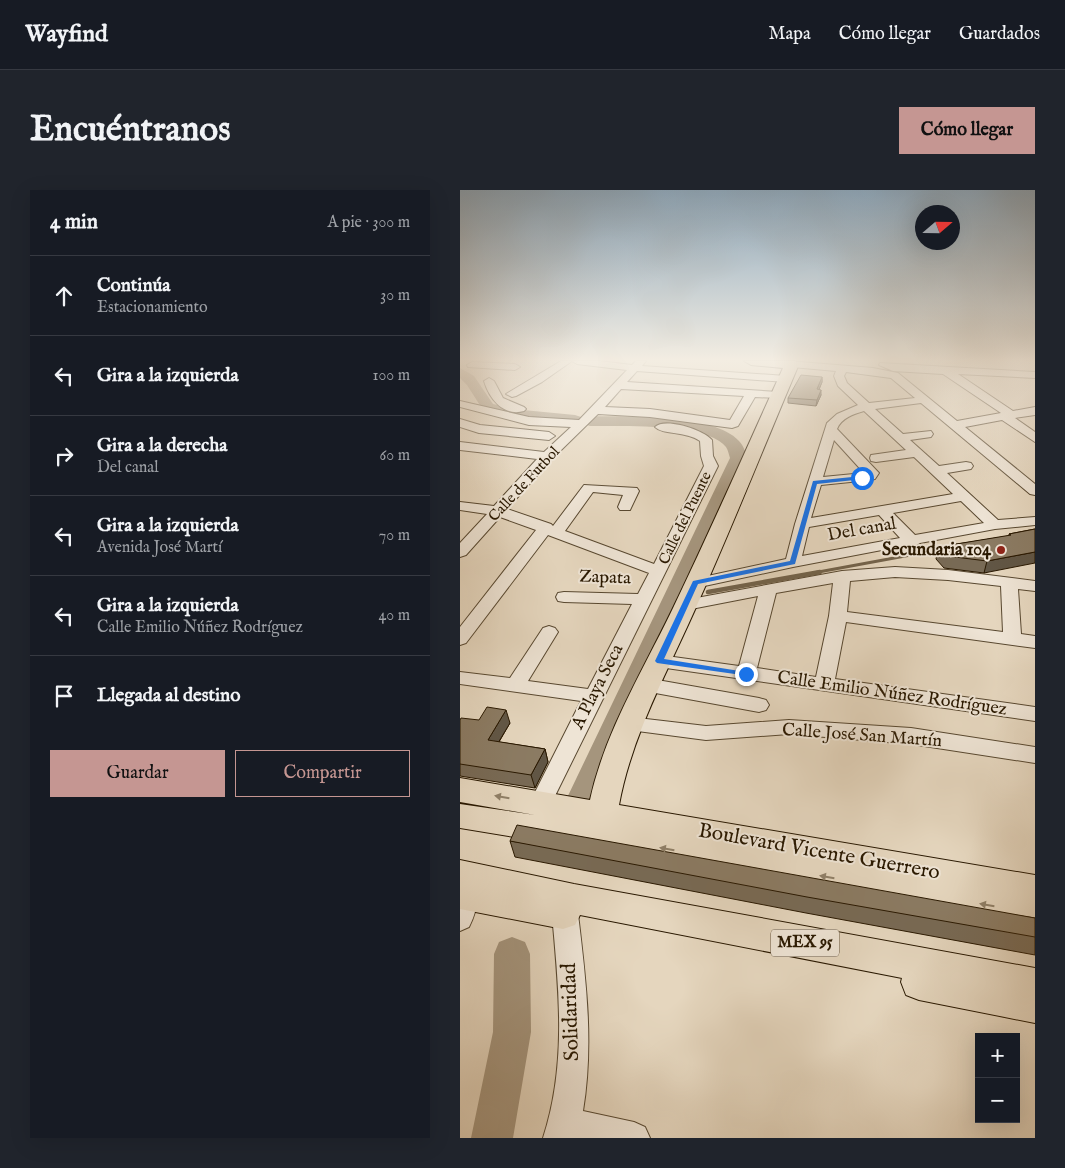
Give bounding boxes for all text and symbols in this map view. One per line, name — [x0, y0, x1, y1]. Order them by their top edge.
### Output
text: Wayfind — [25, 19, 108, 50]
text: Mapa — [768, 23, 811, 46]
text: Cómo llegar — [839, 23, 931, 46]
text: Guardados — [959, 23, 1040, 46]
button: Cómo llegar — [899, 107, 1035, 154]
text: Encuéntranos — [30, 108, 230, 153]
north arrow — [915, 205, 960, 250]
text: 4 min — [50, 209, 98, 236]
text: A pie · 300 m — [327, 213, 410, 233]
text: Continúa — [97, 274, 171, 298]
icon: ahead — [50, 282, 78, 310]
text: 30 m — [380, 286, 410, 306]
text: Estacionamiento — [97, 298, 208, 318]
icon: left — [50, 362, 78, 390]
text: Gira a la izquierda — [97, 364, 239, 388]
text: 100 m — [373, 366, 410, 386]
text: Gira a la derecha — [97, 434, 227, 458]
icon: right — [50, 442, 78, 470]
street label: Calle de Futbol — [484, 442, 564, 526]
text: 60 m — [380, 446, 410, 466]
text: Del canal — [97, 458, 159, 478]
route start — [851, 467, 874, 490]
street label: Calle del Puente — [654, 468, 716, 568]
street label: Del canal — [826, 513, 898, 547]
text: Gira a la izquierda — [97, 514, 239, 538]
icon: left — [50, 522, 78, 550]
text: 70 m — [379, 526, 410, 546]
text: Avenida José Martí — [97, 538, 222, 558]
place label: Secundaria 104 — [882, 539, 992, 562]
marker: Secundaria 104 — [995, 544, 1007, 556]
street label: Zapata — [579, 566, 632, 590]
text: Gira a la izquierda — [97, 594, 239, 618]
icon: left — [50, 602, 78, 630]
text: 40 m — [378, 606, 410, 626]
text: Calle Emilio Núñez Rodríguez — [97, 618, 303, 638]
street label: A Playa Seca — [566, 640, 629, 734]
route end — [735, 663, 758, 686]
street label: Calle Emilio Núñez Rodríguez — [776, 666, 1008, 722]
icon: arrive — [50, 682, 78, 710]
text: Llegada al destino — [97, 684, 240, 708]
street label: Calle José San Martín — [781, 719, 943, 753]
button: Guardar — [50, 750, 225, 797]
button: Compartir — [235, 750, 410, 797]
one-way arrow — [494, 793, 510, 801]
street label: Boulevard Vicente Guerrero — [696, 817, 942, 887]
one-way arrow — [658, 845, 674, 853]
one-way arrow — [819, 873, 835, 881]
one-way arrow — [979, 901, 995, 909]
road number: MEX 95 — [771, 930, 839, 956]
street label: Solidaridad — [556, 962, 586, 1062]
map controls — [975, 1033, 1020, 1123]
button: + — [975, 1033, 1020, 1078]
button: − — [975, 1078, 1020, 1123]

